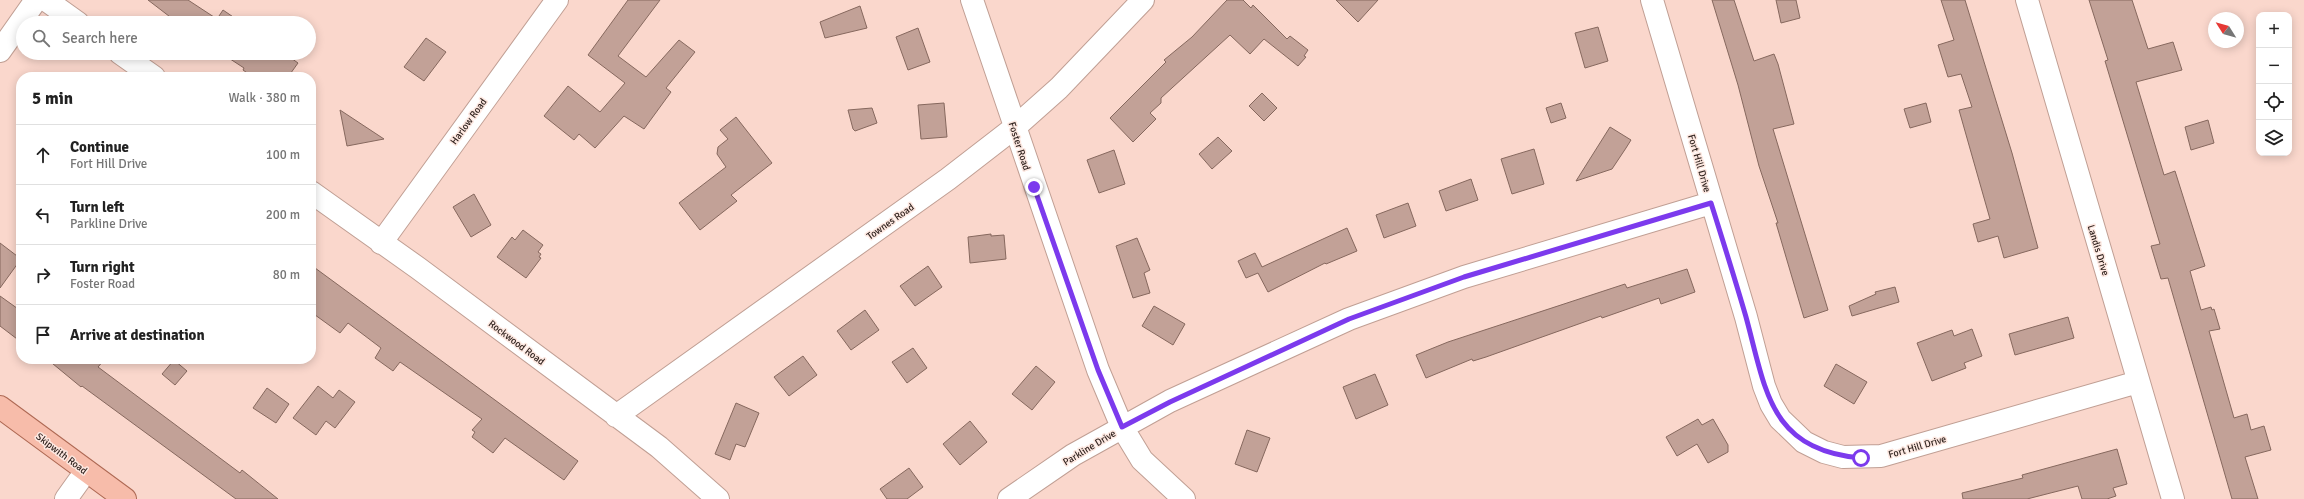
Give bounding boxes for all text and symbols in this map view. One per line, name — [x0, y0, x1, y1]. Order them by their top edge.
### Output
north arrow — [2208, 12, 2244, 48]
map controls — [2256, 12, 2292, 156]
button: + — [2256, 12, 2292, 48]
search box — [16, 16, 316, 60]
icon: search — [30, 27, 52, 49]
text: Search here — [62, 29, 138, 47]
button: − — [2256, 48, 2292, 84]
button: locate — [2256, 84, 2292, 120]
text: 5 min — [32, 88, 73, 109]
text: Walk · 380 m — [229, 90, 300, 106]
street label: Harlow Road — [448, 96, 490, 147]
button: layers — [2256, 120, 2292, 156]
street label: Foster Road — [1006, 121, 1033, 172]
street label: Fort Hill Drive — [1685, 133, 1713, 194]
text: Continue — [70, 138, 129, 156]
icon: ahead — [32, 144, 54, 166]
text: 100 m — [266, 147, 300, 163]
text: Fort Hill Drive — [70, 156, 147, 172]
route end — [1025, 178, 1043, 196]
text: Turn left — [70, 198, 124, 216]
street label: Townes Road — [865, 201, 916, 242]
icon: left — [32, 204, 54, 226]
text: 200 m — [266, 207, 300, 223]
text: Parkline Drive — [70, 216, 148, 232]
street label: Landis Drive — [2085, 223, 2111, 277]
text: Turn right — [70, 258, 135, 276]
icon: right — [32, 264, 54, 286]
text: 80 m — [273, 267, 300, 283]
text: Foster Road — [70, 276, 135, 292]
street label: Rockwood Road — [486, 318, 547, 368]
icon: arrive — [32, 324, 54, 346]
text: Arrive at destination — [70, 326, 205, 344]
street label: Parkline Drive — [1061, 427, 1118, 468]
street label: Skipwith Road — [33, 431, 89, 477]
street label: Fort Hill Drive — [1887, 433, 1948, 461]
route start — [1852, 449, 1870, 467]

